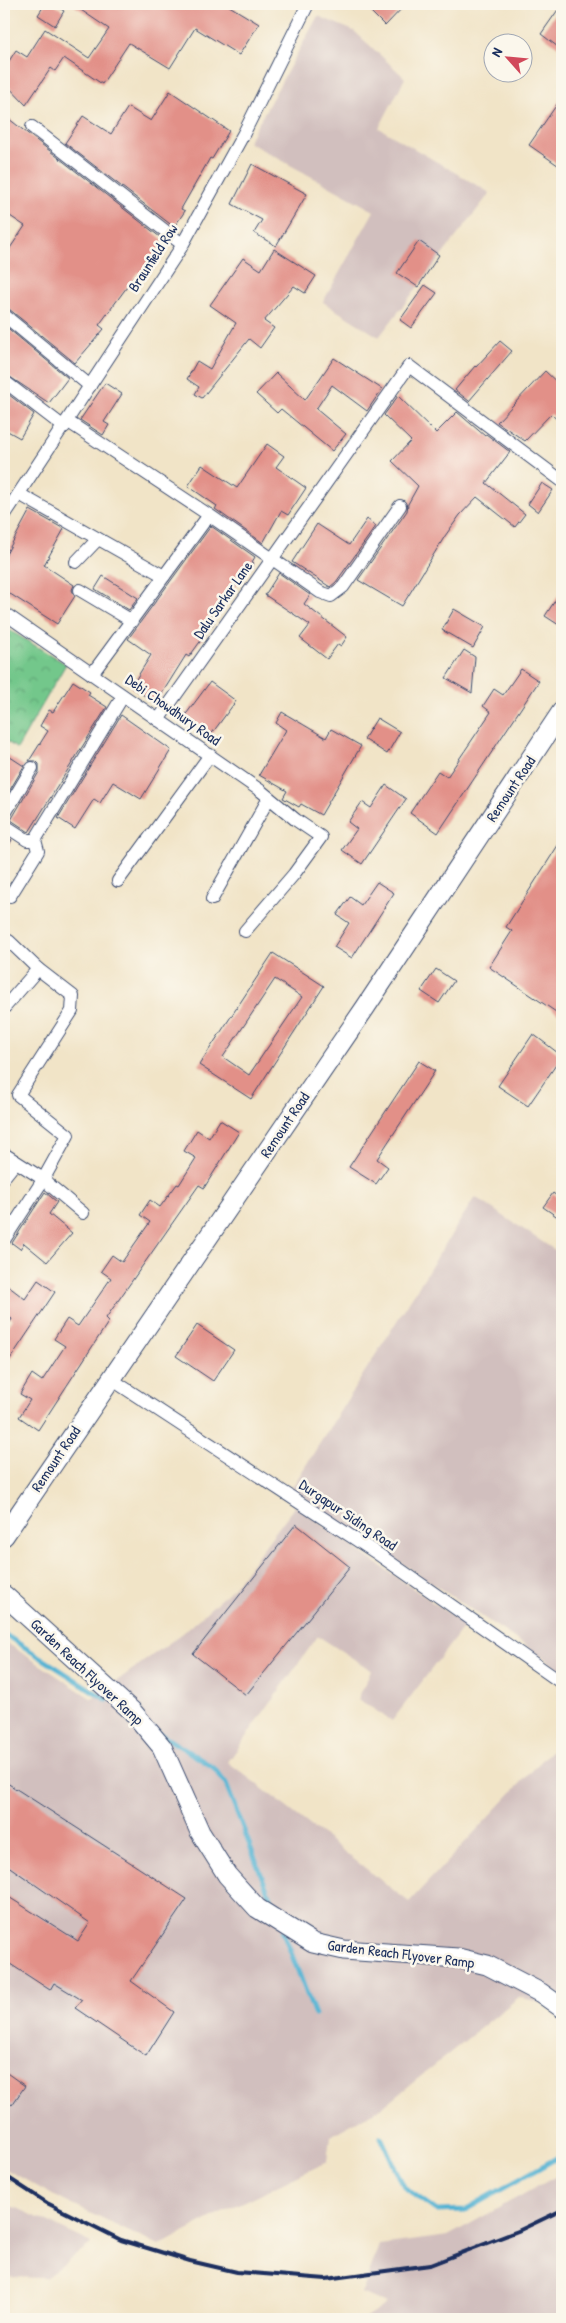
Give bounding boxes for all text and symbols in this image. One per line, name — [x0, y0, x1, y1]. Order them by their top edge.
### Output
north arrow — [484, 32, 534, 82]
text: N — [486, 44, 506, 60]
street label: Braunfield Row — [123, 220, 182, 296]
street label: Dalu Sarkar Lane — [188, 557, 257, 643]
street label: Debi Chowdhury Road — [121, 669, 225, 750]
street label: Remount Road — [481, 752, 540, 826]
street label: Remount Road — [255, 1088, 314, 1162]
street label: Remount Road — [26, 1422, 85, 1496]
street label: Durgapur Siding Road — [295, 1474, 402, 1555]
street label: Garden Reach Flyover Ramp — [26, 1614, 149, 1730]
street label: Garden Reach Flyover Ramp — [327, 1934, 476, 1973]

